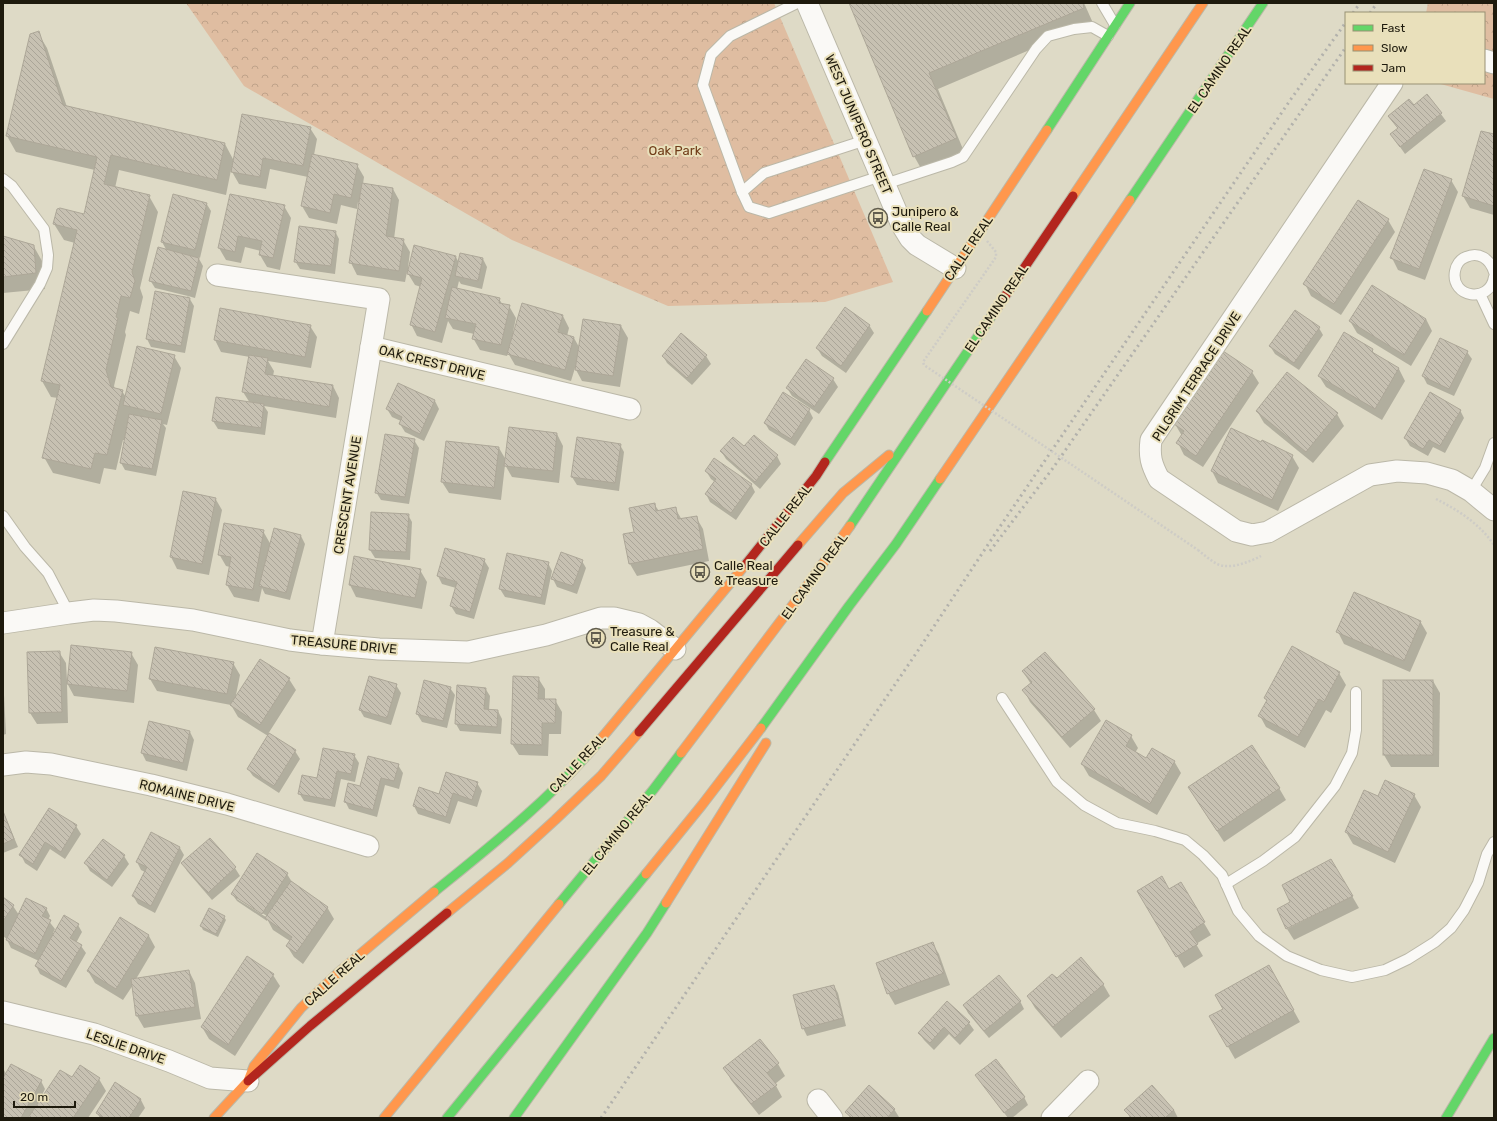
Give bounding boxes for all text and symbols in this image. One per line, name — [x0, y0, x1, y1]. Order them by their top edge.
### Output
legend — [1345, 12, 1485, 84]
text: Fast — [1381, 21, 1405, 35]
street label: EL CAMINO REAL — [1184, 22, 1255, 116]
text: Slow — [1381, 41, 1408, 55]
street label: WEST JUNIPERO STREET — [822, 52, 895, 197]
text: Jam — [1381, 61, 1406, 75]
park label: Oak Park — [649, 143, 702, 158]
place label: Junipero & Calle Real — [892, 204, 959, 234]
bus stop icon: Junipero & Calle Real — [867, 207, 889, 229]
street label: CALLE REAL — [941, 212, 996, 284]
street label: EL CAMINO REAL — [961, 261, 1032, 355]
street label: PILGRIM TERRACE DRIVE — [1149, 309, 1244, 444]
street label: OAK CREST DRIVE — [377, 342, 487, 383]
street label: CRESCENT AVENUE — [331, 435, 364, 555]
street label: CALLE REAL — [756, 480, 815, 550]
street label: EL CAMINO REAL — [778, 530, 851, 622]
place label: Calle Real & Treasure — [714, 558, 778, 588]
bus stop icon: Calle Real & Treasure — [689, 561, 711, 583]
place label: Treasure & Calle Real — [610, 624, 675, 654]
bus stop icon: Treasure & Calle Real — [585, 627, 607, 649]
street label: TREASURE DRIVE — [290, 632, 398, 657]
street label: CALLE REAL — [546, 730, 609, 796]
street label: ROMAINE DRIVE — [138, 776, 236, 815]
street label: EL CAMINO REAL — [579, 788, 656, 878]
street label: CALLE REAL — [301, 947, 368, 1009]
street label: LESLIE DRIVE — [84, 1026, 167, 1067]
scale bar — [14, 1083, 75, 1109]
text: 20 m — [20, 1090, 48, 1104]

